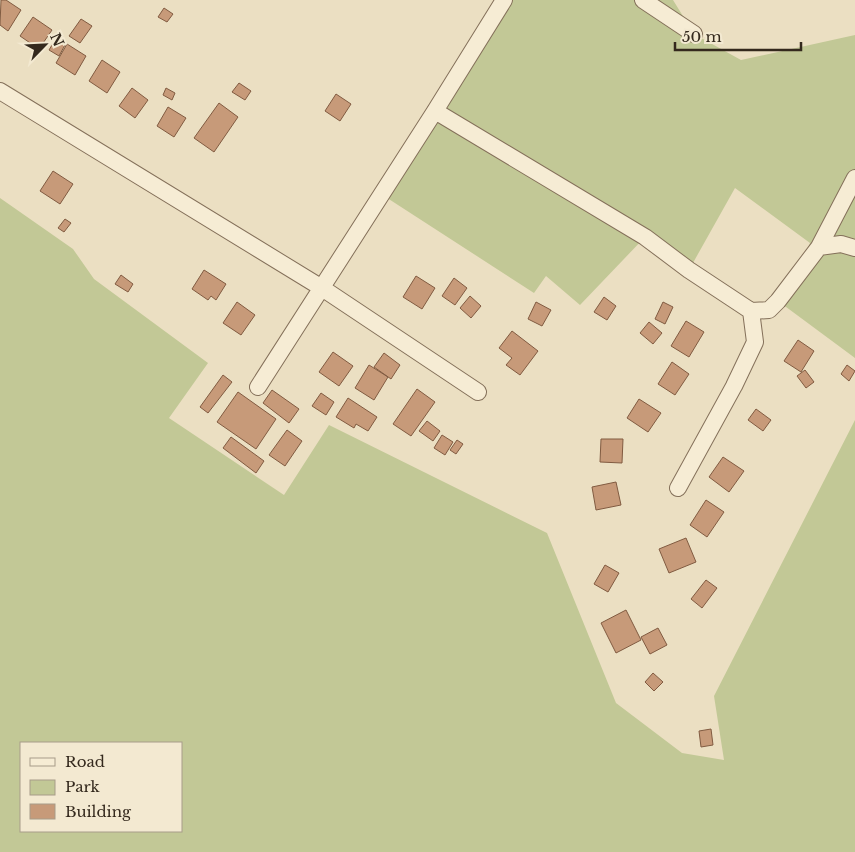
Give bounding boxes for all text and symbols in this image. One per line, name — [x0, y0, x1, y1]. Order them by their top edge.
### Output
north arrow — [20, 20, 70, 70]
scale bar — [675, 20, 801, 52]
text: 50 m — [682, 27, 722, 46]
text: N — [46, 30, 68, 49]
legend — [20, 742, 182, 832]
text: Road — [65, 752, 105, 771]
text: Park — [65, 777, 101, 796]
text: Building — [65, 802, 132, 821]

